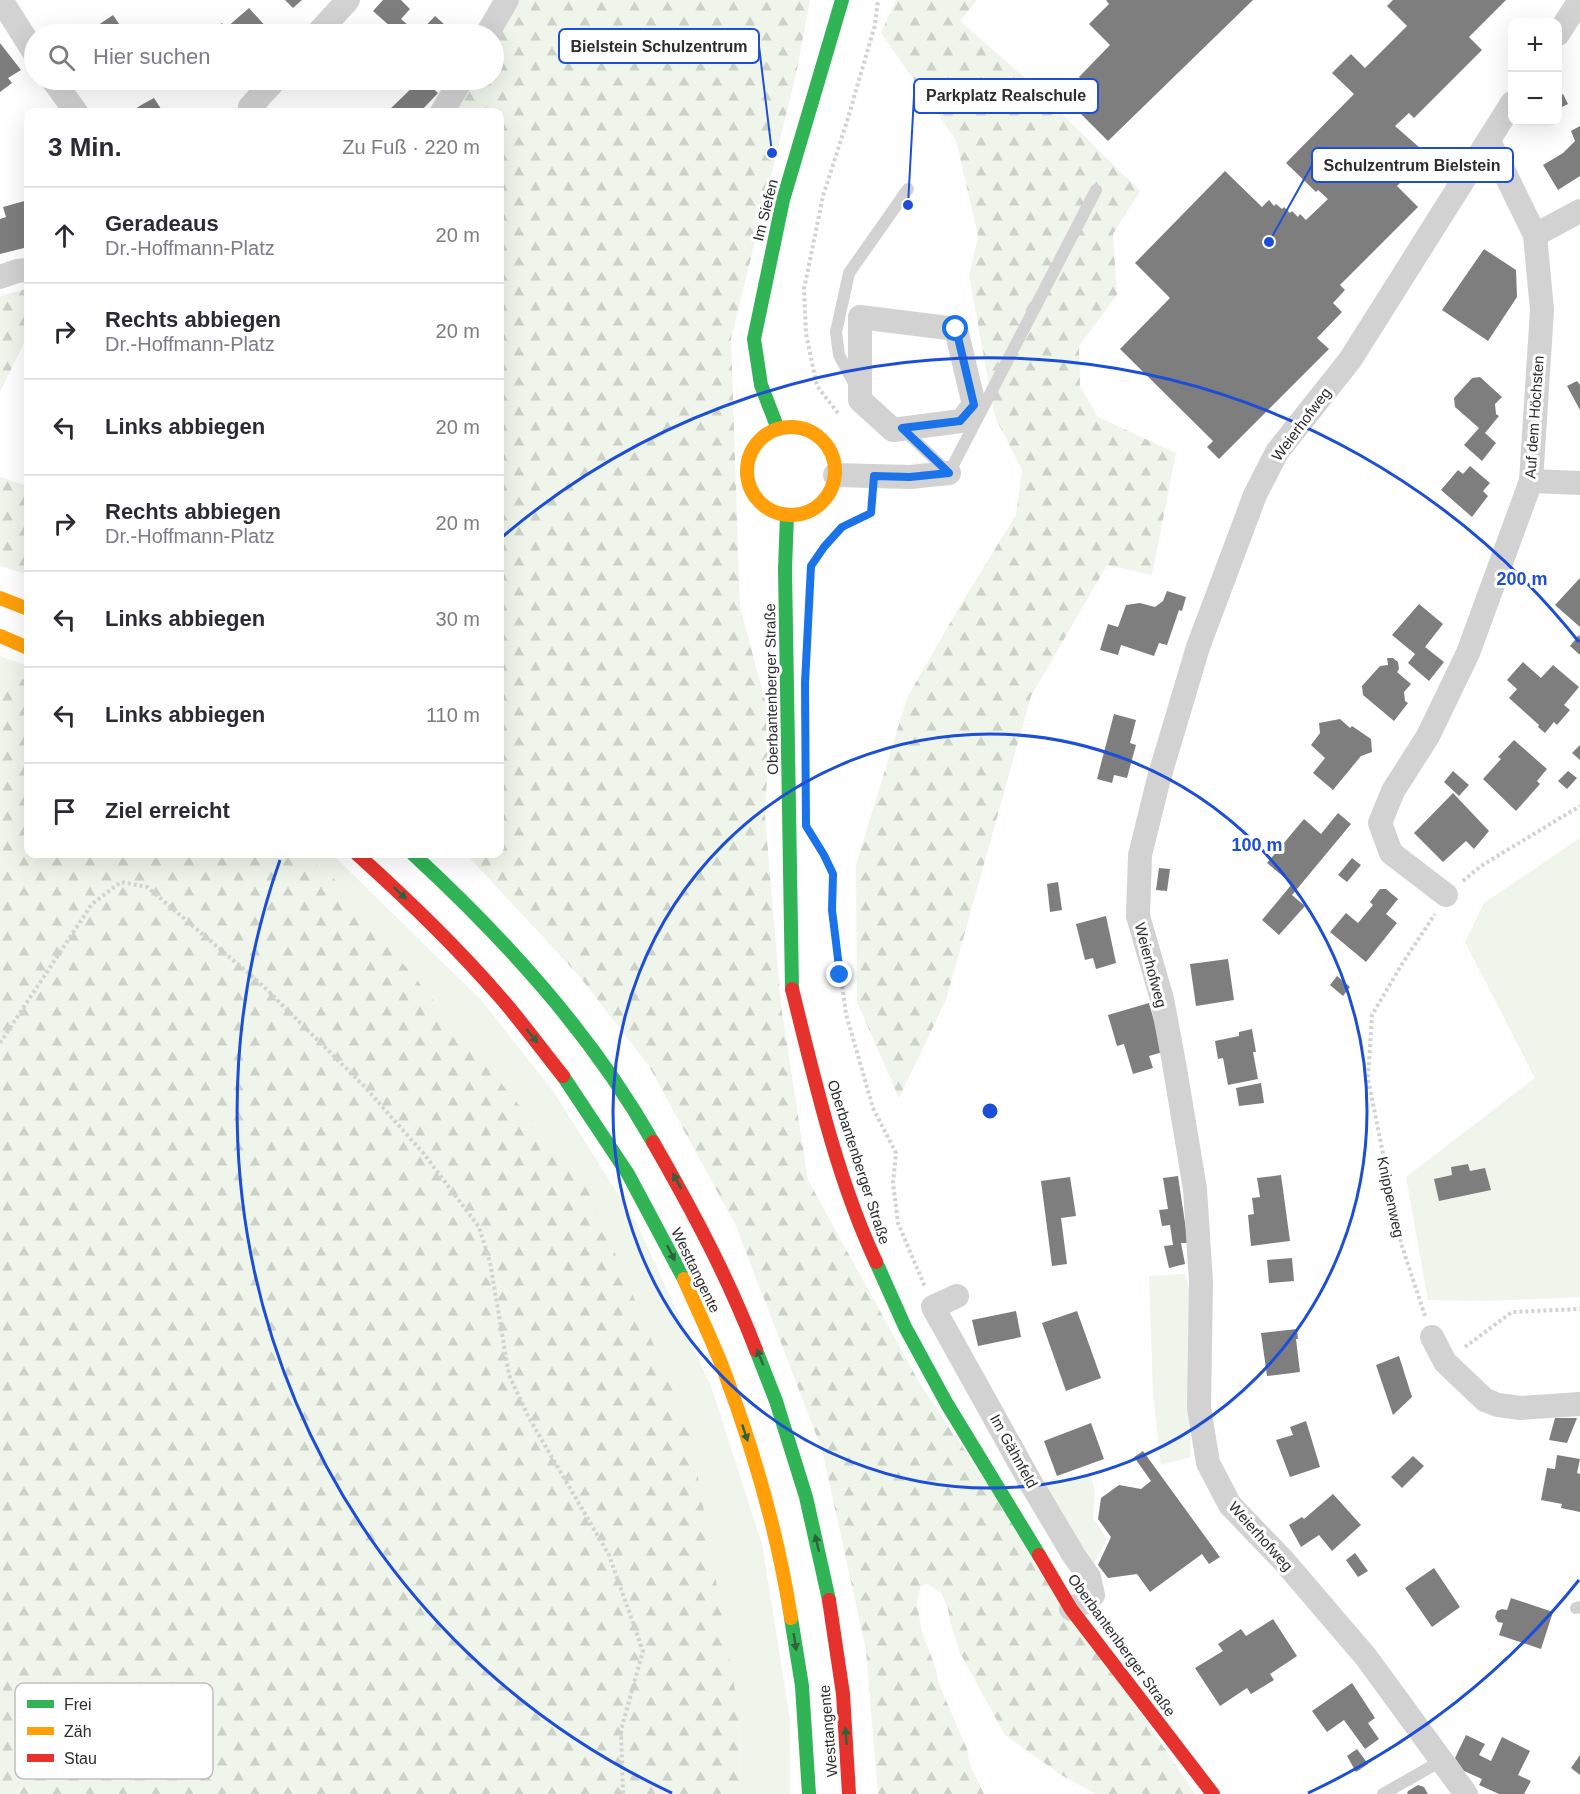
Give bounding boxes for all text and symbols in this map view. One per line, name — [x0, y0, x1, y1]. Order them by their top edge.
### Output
map controls — [1508, 18, 1562, 126]
button: + — [1508, 18, 1562, 72]
search box — [24, 24, 504, 90]
callout: Bielstein Schulzentrum — [559, 29, 759, 63]
text: Bielstein Schulzentrum — [571, 38, 747, 55]
icon: search — [45, 41, 78, 74]
text: Hier suchen — [93, 44, 210, 69]
button: − — [1508, 72, 1562, 126]
callout: Parkplatz Realschule — [914, 79, 1098, 113]
text: Parkplatz Realschule — [926, 87, 1086, 104]
text: 3 Min. — [48, 132, 122, 162]
text: Zu Fuß · 220 m — [342, 136, 480, 158]
callout: Schulzentrum Bielstein — [1312, 148, 1513, 182]
text: Schulzentrum Bielstein — [1324, 157, 1500, 174]
street label: Im Siefen — [749, 177, 781, 243]
text: Geradeaus — [105, 211, 219, 236]
icon: ahead — [48, 219, 81, 252]
text: 20 m — [436, 224, 480, 246]
text: Dr.-Hoffmann-Platz — [105, 237, 275, 259]
text: Rechts abbiegen — [105, 307, 281, 332]
icon: right — [48, 315, 81, 348]
route start — [942, 315, 968, 341]
text: 20 m — [436, 320, 480, 342]
text: Dr.-Hoffmann-Platz — [105, 333, 275, 355]
street label: Auf dem Höchsten — [1521, 355, 1547, 479]
street label: Weierhofweg — [1268, 384, 1334, 464]
icon: left — [48, 411, 81, 444]
text: Links abbiegen — [105, 414, 265, 439]
text: 20 m — [436, 416, 480, 438]
text: Rechts abbiegen — [105, 499, 281, 524]
icon: right — [48, 507, 81, 540]
text: 20 m — [436, 512, 480, 534]
text: Dr.-Hoffmann-Platz — [105, 525, 275, 547]
text: 200 m — [1496, 569, 1548, 589]
icon: left — [48, 603, 81, 636]
street label: Oberbantenberger Straße — [761, 603, 781, 775]
text: Links abbiegen — [105, 606, 265, 631]
text: 30 m — [436, 608, 480, 630]
icon: left — [48, 699, 81, 732]
text: Links abbiegen — [105, 702, 265, 727]
text: 110 m — [426, 704, 480, 726]
icon: arrive — [48, 795, 81, 828]
text: Ziel erreicht — [105, 798, 230, 823]
text: 100 m — [1231, 835, 1283, 855]
one-way arrow — [392, 886, 407, 899]
street label: Weierhofweg — [1131, 921, 1171, 1009]
route end — [826, 961, 852, 987]
one-way arrow — [525, 1029, 537, 1044]
street label: Oberbantenberger Straße — [824, 1078, 894, 1246]
centre of rings — [980, 1101, 1000, 1121]
street label: Knippenweg — [1374, 1155, 1408, 1239]
one-way arrow — [672, 1172, 682, 1189]
street label: Westtangente — [668, 1225, 724, 1315]
one-way arrow — [666, 1245, 675, 1262]
one-way arrow — [755, 1347, 765, 1365]
street label: Im Gähnfeld — [987, 1411, 1041, 1491]
one-way arrow — [741, 1424, 751, 1442]
street label: Weierhofweg — [1225, 1498, 1297, 1574]
one-way arrow — [811, 1534, 821, 1552]
street label: Oberbantenberger Straße — [1065, 1571, 1179, 1719]
one-way arrow — [791, 1632, 800, 1651]
legend — [15, 1683, 213, 1779]
street label: Westtangente — [816, 1684, 840, 1778]
text: Frei — [64, 1696, 92, 1713]
text: Zäh — [64, 1723, 92, 1740]
one-way arrow — [841, 1726, 850, 1745]
text: Stau — [64, 1750, 97, 1767]

